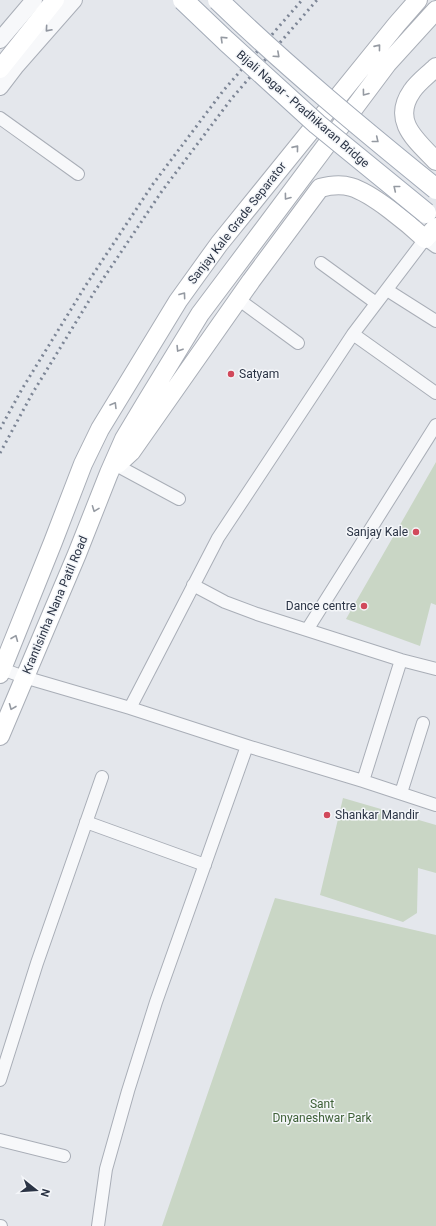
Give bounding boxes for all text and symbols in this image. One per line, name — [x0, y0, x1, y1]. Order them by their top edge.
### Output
one-way arrow — [46, 25, 53, 32]
one-way arrow — [221, 37, 228, 44]
one-way arrow — [374, 44, 381, 51]
street label: Bijali Nagar - Pradhikaran Bridge — [234, 47, 372, 171]
one-way arrow — [273, 50, 280, 57]
one-way arrow — [363, 89, 370, 96]
one-way arrow — [371, 135, 379, 142]
one-way arrow — [292, 145, 299, 152]
street label: Sanjay Kale Grade Separator — [185, 159, 289, 287]
one-way arrow — [394, 186, 401, 193]
one-way arrow — [285, 193, 292, 200]
one-way arrow — [178, 292, 185, 299]
one-way arrow — [177, 345, 184, 352]
place label: Satyam — [239, 367, 279, 381]
marker: Satyam — [226, 369, 236, 379]
one-way arrow — [110, 402, 117, 409]
one-way arrow — [91, 506, 99, 513]
place label: Sanjay Kale — [346, 525, 408, 539]
marker: Sanjay Kale — [411, 527, 421, 537]
street label: Krantisinha Nana Patil Road — [19, 534, 91, 676]
place label: Dance centre — [286, 599, 356, 613]
marker: Dance centre — [359, 601, 369, 611]
one-way arrow — [10, 634, 18, 641]
one-way arrow — [9, 703, 17, 710]
place label: Shankar Mandir — [335, 808, 419, 822]
marker: Shankar Mandir — [322, 810, 332, 820]
park label: Sant Dnyaneshwar Park — [272, 1097, 373, 1125]
north arrow — [16, 1170, 56, 1210]
text: N — [38, 1187, 52, 1199]

